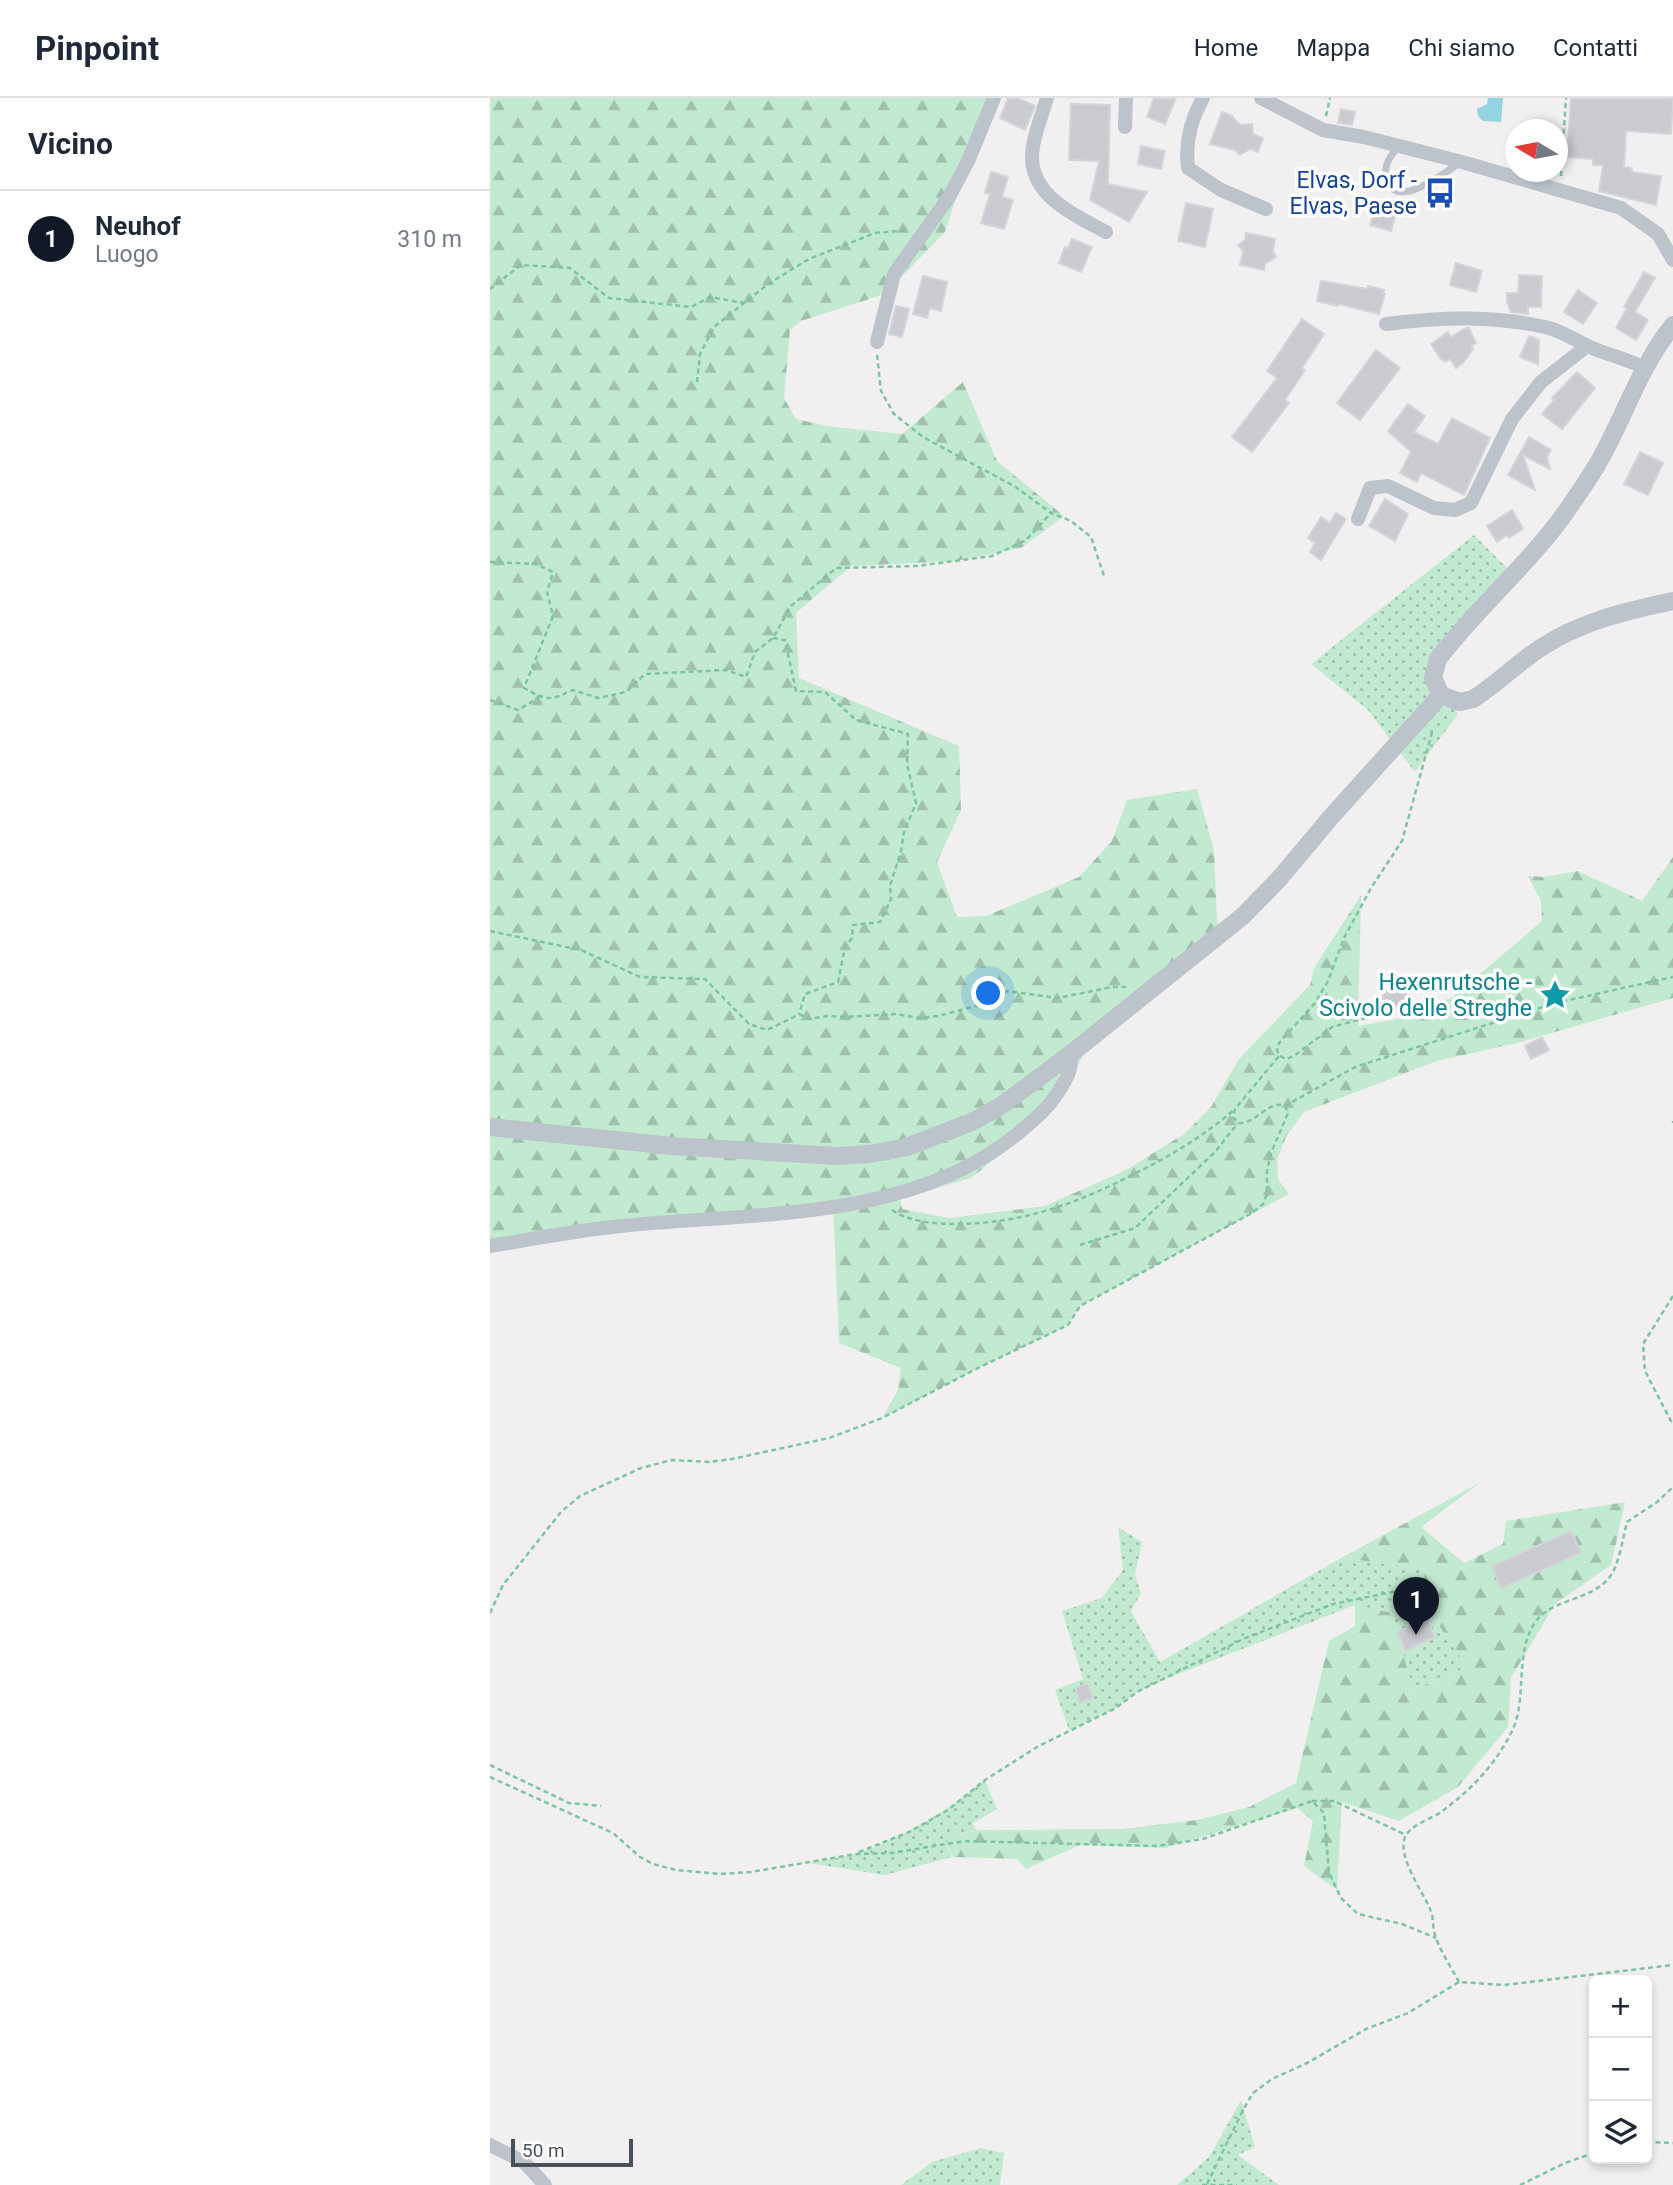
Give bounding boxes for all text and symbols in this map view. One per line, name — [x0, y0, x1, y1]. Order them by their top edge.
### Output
text: Pinpoint — [35, 29, 159, 68]
text: Home — [1194, 34, 1258, 62]
text: Mappa — [1296, 34, 1370, 62]
text: Chi siamo — [1408, 34, 1515, 62]
text: Contatti — [1553, 34, 1638, 62]
north arrow — [1505, 119, 1568, 182]
text: Vicino — [28, 126, 113, 161]
place label: Elvas, Dorf - Elvas, Paese — [1290, 167, 1417, 220]
bus stop icon: Elvas, Dorf - Elvas, Paese — [1423, 176, 1457, 210]
text: Neuhof — [95, 211, 181, 241]
text: 1 — [44, 226, 58, 253]
text: 310 m — [397, 226, 462, 253]
text: Luogo — [95, 241, 159, 268]
place label: Hexenrutsche - Scivolo delle Streghe — [1319, 969, 1532, 1022]
your location — [971, 976, 1005, 1010]
place icon: Hexenrutsche - Scivolo delle Streghe — [1538, 978, 1572, 1012]
pin: 1 — [1393, 1577, 1439, 1635]
map controls — [1589, 1975, 1652, 2164]
button: + — [1589, 1975, 1652, 2038]
button: − — [1589, 2038, 1652, 2101]
button: layers — [1589, 2101, 1652, 2164]
scale bar — [511, 2136, 634, 2168]
text: 50 m — [522, 2139, 565, 2162]

